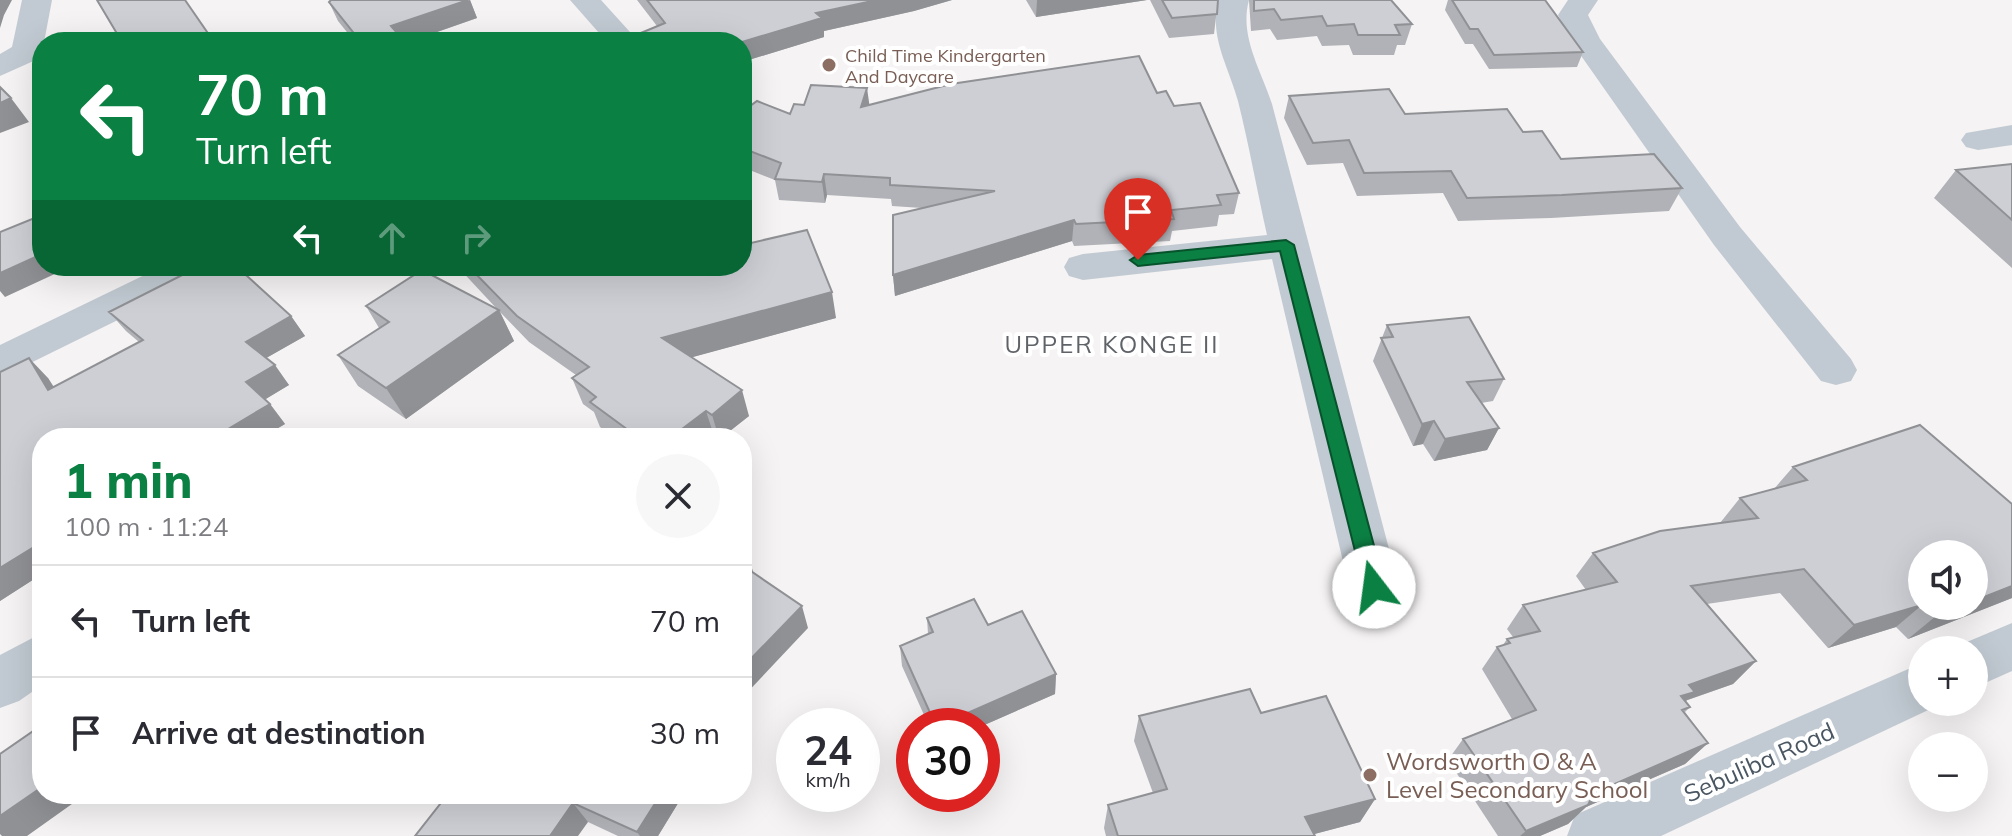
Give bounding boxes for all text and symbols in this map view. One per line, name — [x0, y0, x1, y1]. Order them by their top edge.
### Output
place label: Child Time Kindergarten And Daycare — [845, 44, 1046, 88]
marker: Child Time Kindergarten And Daycare — [820, 56, 838, 74]
text: 70 m — [196, 59, 329, 129]
icon: left — [64, 64, 168, 168]
text: Turn left — [196, 128, 332, 173]
pin — [1104, 178, 1172, 260]
icon: arrive — [1116, 190, 1160, 234]
icon: left — [286, 216, 330, 260]
icon: ahead — [370, 216, 414, 260]
icon: right — [454, 216, 498, 260]
district label: UPPER KONGE II — [1004, 329, 1220, 359]
text: 1 min — [64, 450, 193, 510]
button: close — [636, 454, 720, 538]
text: 100 m · 11:24 — [64, 510, 228, 543]
map controls — [1908, 540, 1988, 812]
button: sound — [1908, 540, 1988, 620]
position arrow — [1332, 545, 1416, 629]
icon: left — [64, 599, 108, 643]
text: Turn left — [132, 602, 250, 640]
text: 70 m — [650, 602, 720, 640]
button: + — [1908, 636, 1988, 716]
speed limit sign: 30 — [896, 708, 1000, 812]
icon: arrive — [64, 711, 108, 755]
text: Arrive at destination — [132, 714, 426, 752]
text: 30 m — [650, 714, 720, 752]
street label: Sebuliba Road — [1679, 715, 1839, 809]
text: 24 — [804, 725, 852, 775]
button: − — [1908, 732, 1988, 812]
place label: Wordsworth O & A Level Secondary School — [1386, 746, 1648, 804]
marker: Wordsworth O & A Level Secondary School — [1361, 766, 1379, 784]
text: km/h — [805, 767, 851, 792]

